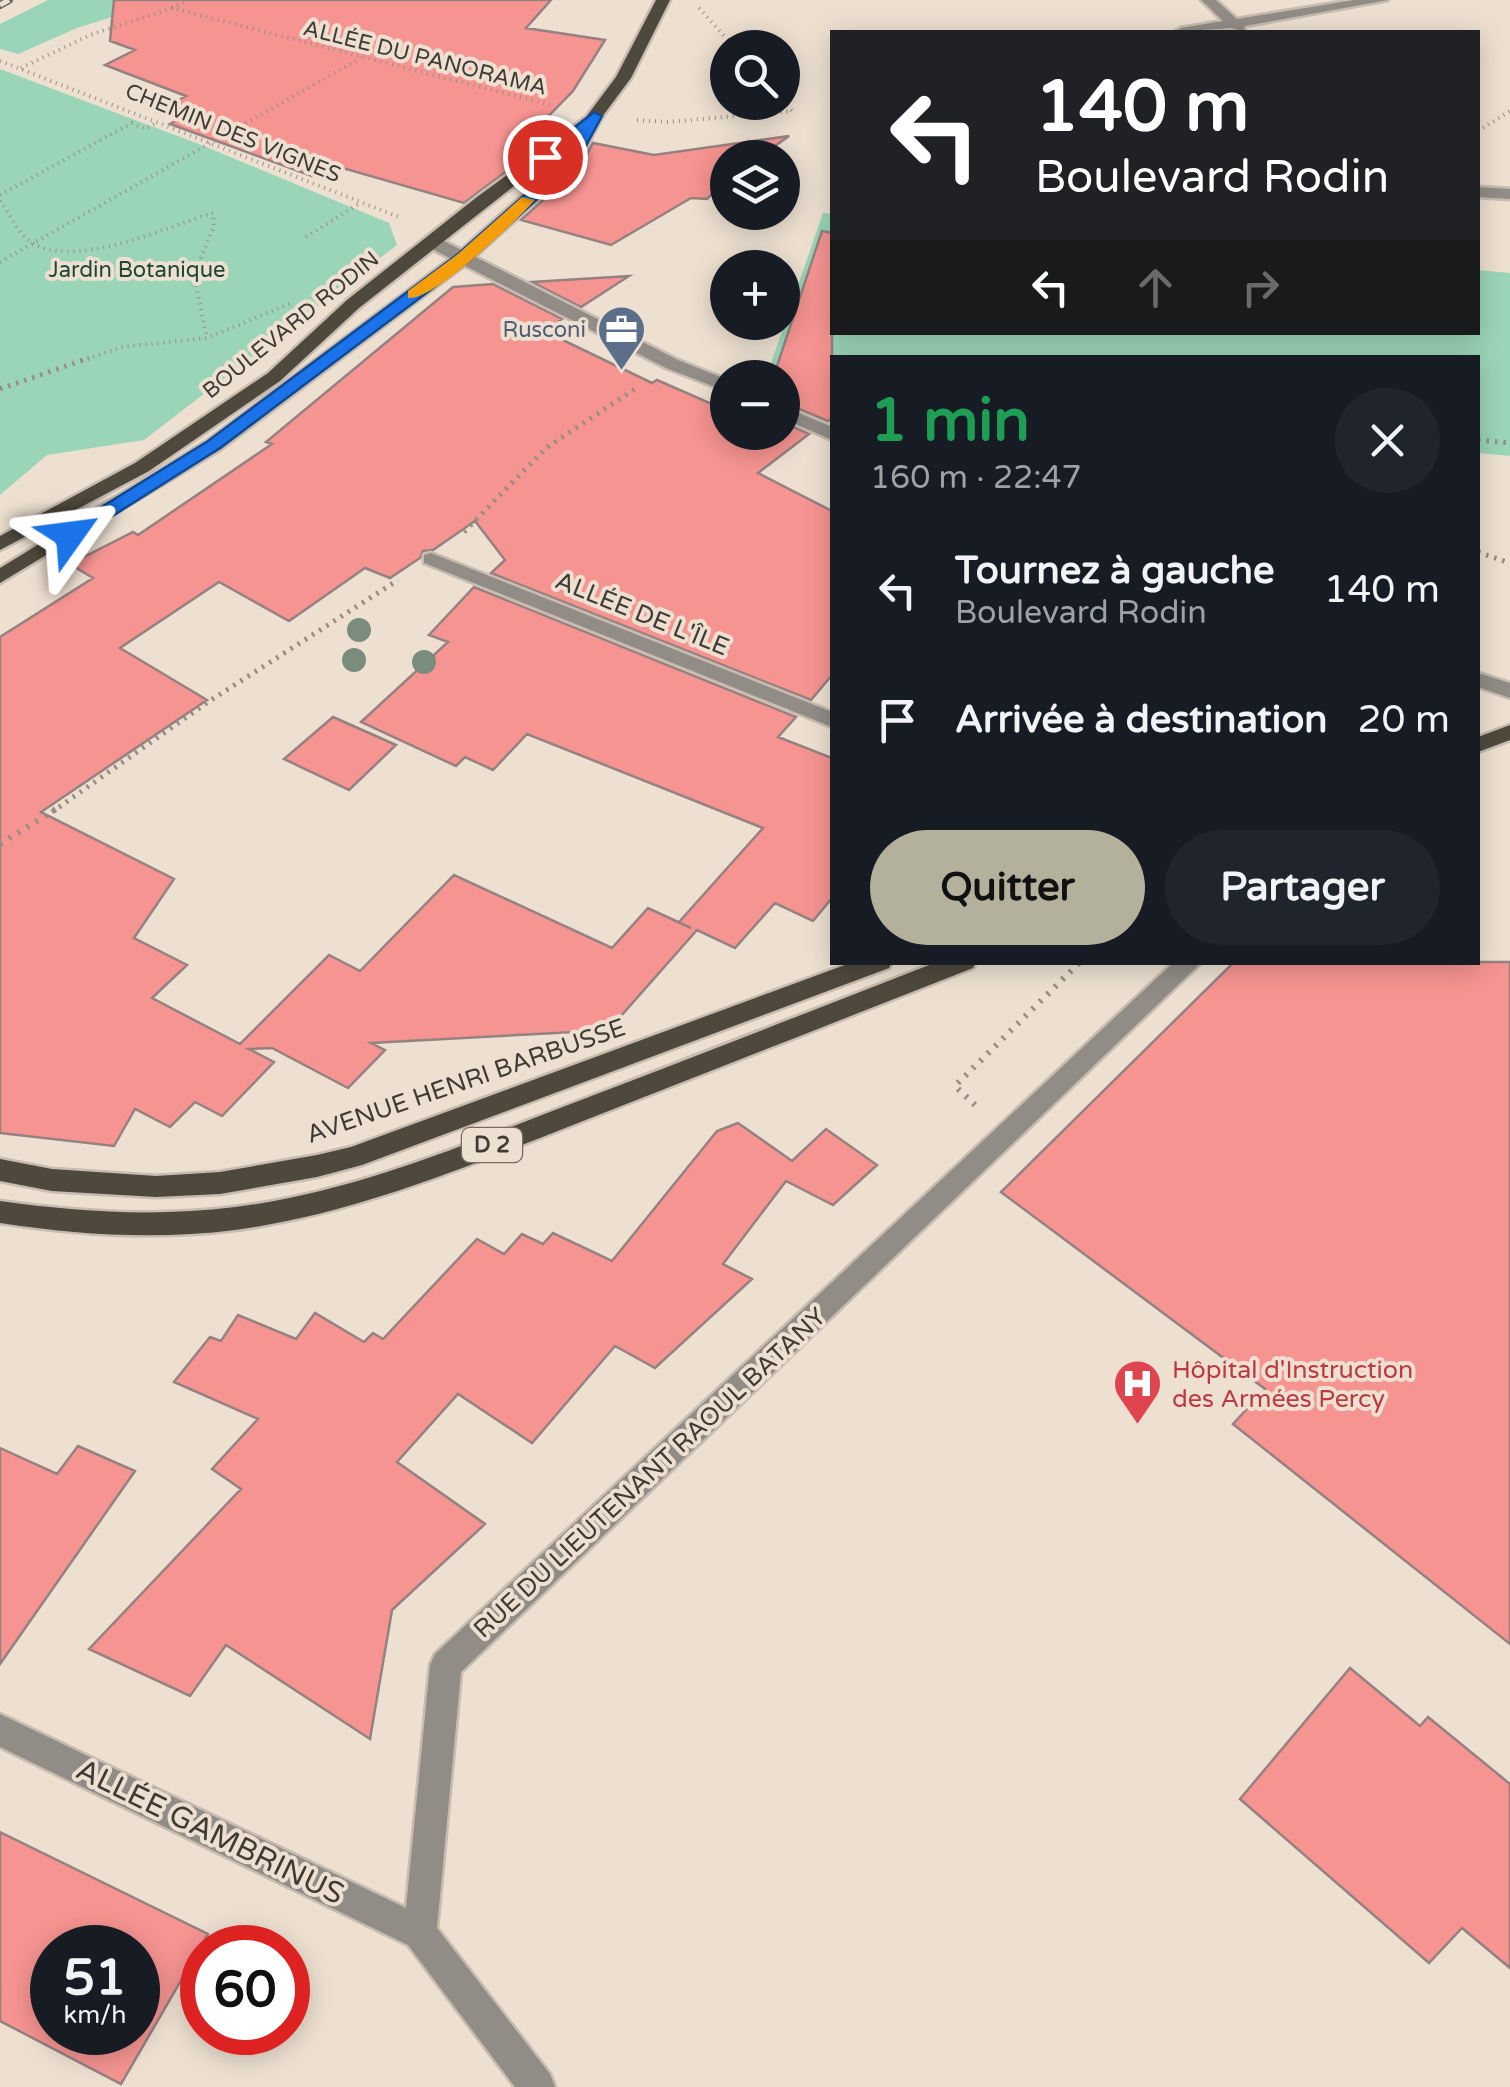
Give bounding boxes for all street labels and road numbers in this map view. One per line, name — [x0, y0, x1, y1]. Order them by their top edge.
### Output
street label: ALLÉE DU PANORAMA — [301, 14, 550, 101]
street label: CHEMIN DES VIGNES — [121, 78, 345, 188]
street label: BOULEVARD RODIN — [198, 246, 384, 404]
street label: ALLÉE DE L'ÎLE — [551, 566, 733, 662]
street label: AVENUE HENRI BARBUSSE — [303, 1012, 629, 1150]
road number: D 2 — [462, 1128, 522, 1162]
street label: RUE DU LIEUTENANT RAOUL BATANY — [468, 1302, 832, 1644]
street label: ALLÉE GAMBRINUS — [70, 1751, 350, 1913]

